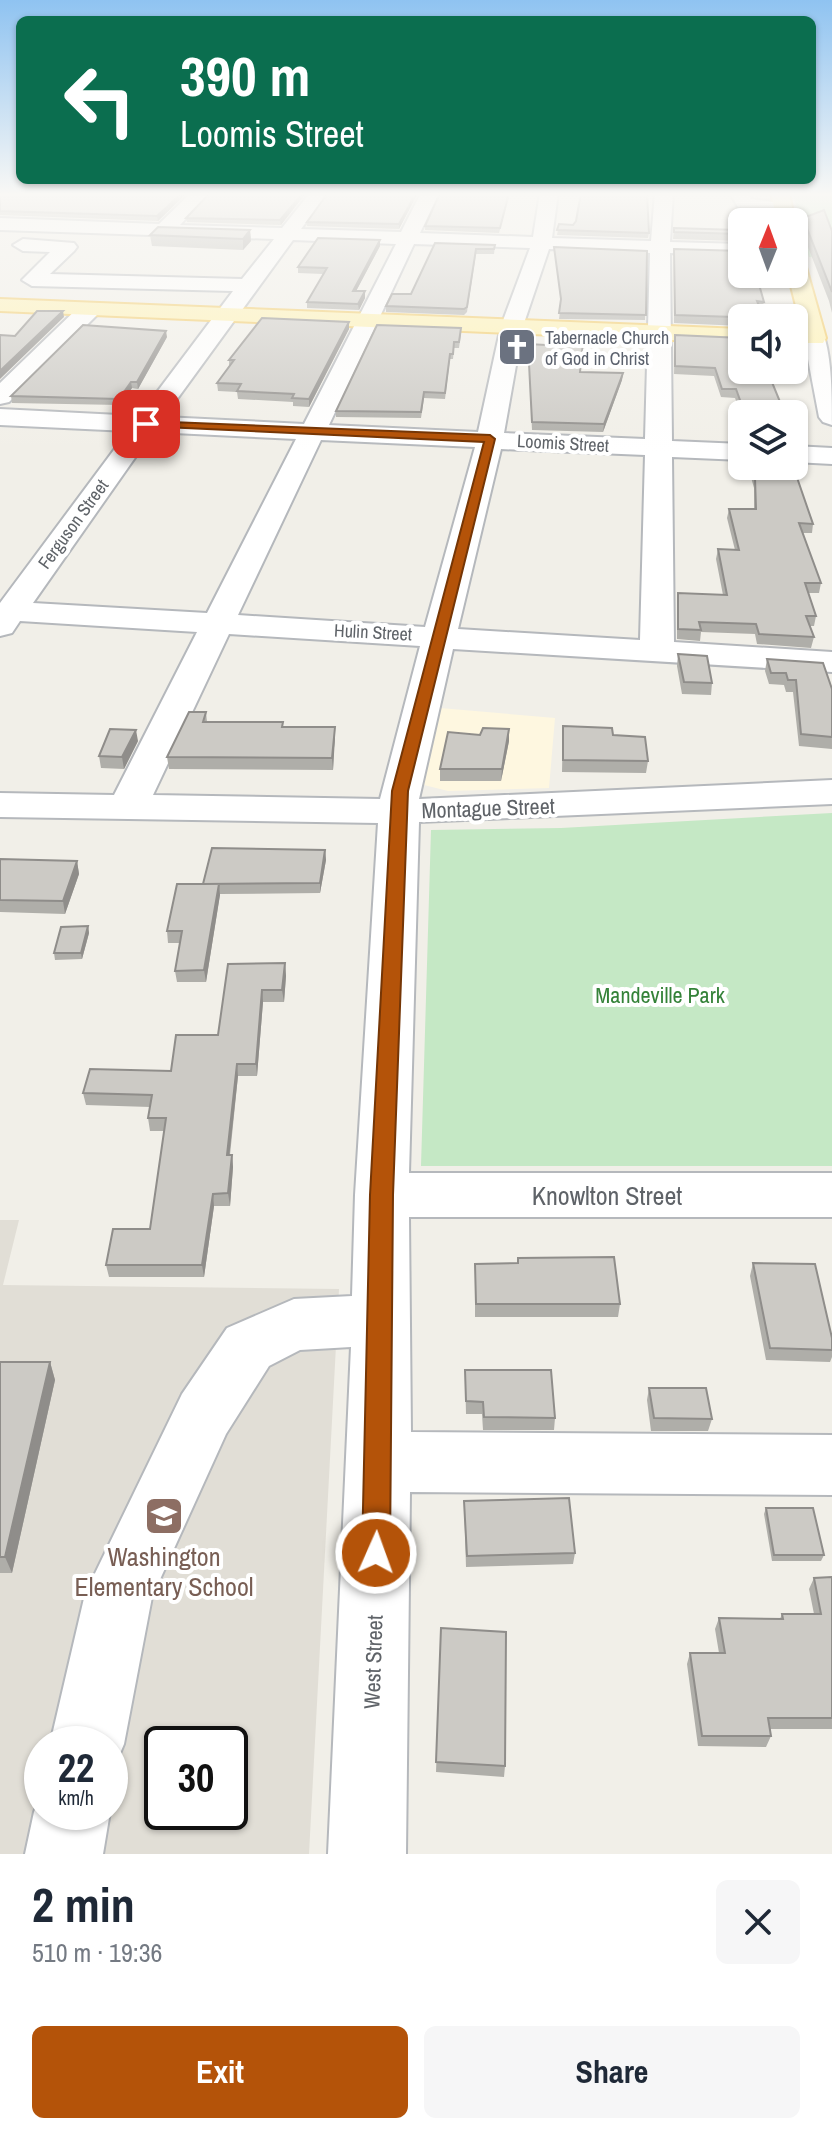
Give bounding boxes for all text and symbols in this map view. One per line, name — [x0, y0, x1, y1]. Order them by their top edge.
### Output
text: 390 m — [180, 38, 310, 113]
icon: left — [48, 48, 152, 152]
text: Loomis Street — [180, 110, 364, 158]
north arrow — [728, 208, 808, 288]
map controls — [728, 208, 808, 480]
button: sound — [728, 304, 808, 384]
place label: Tabernacle Church of God in Christ — [545, 325, 669, 371]
church icon: Tabernacle Church of God in Christ — [496, 326, 538, 368]
pin — [112, 390, 180, 458]
button: layers — [728, 400, 808, 480]
icon: arrive — [124, 402, 168, 446]
street label: Loomis Street — [516, 428, 610, 458]
street label: Ferguson Street — [32, 474, 114, 574]
street label: Hulin Street — [333, 617, 413, 647]
street label: Montague Street — [421, 791, 555, 825]
park label: Mandeville Park — [595, 980, 726, 1010]
street label: Knowlton Street — [532, 1178, 682, 1213]
school or university icon: Washington Elementary School — [143, 1495, 185, 1537]
position arrow — [334, 1511, 418, 1595]
place label: Washington Elementary School — [75, 1539, 253, 1604]
street label: West Street — [356, 1615, 390, 1709]
speed limit sign: 30 — [144, 1726, 248, 1830]
text: 22 — [58, 1741, 94, 1794]
text: km/h — [58, 1784, 94, 1811]
text: 2 min — [32, 1872, 135, 1937]
button: close — [716, 1880, 800, 1964]
text: 510 m · 19:36 — [32, 1935, 162, 1970]
button: Exit — [32, 2026, 408, 2118]
button: Share — [424, 2026, 800, 2118]

